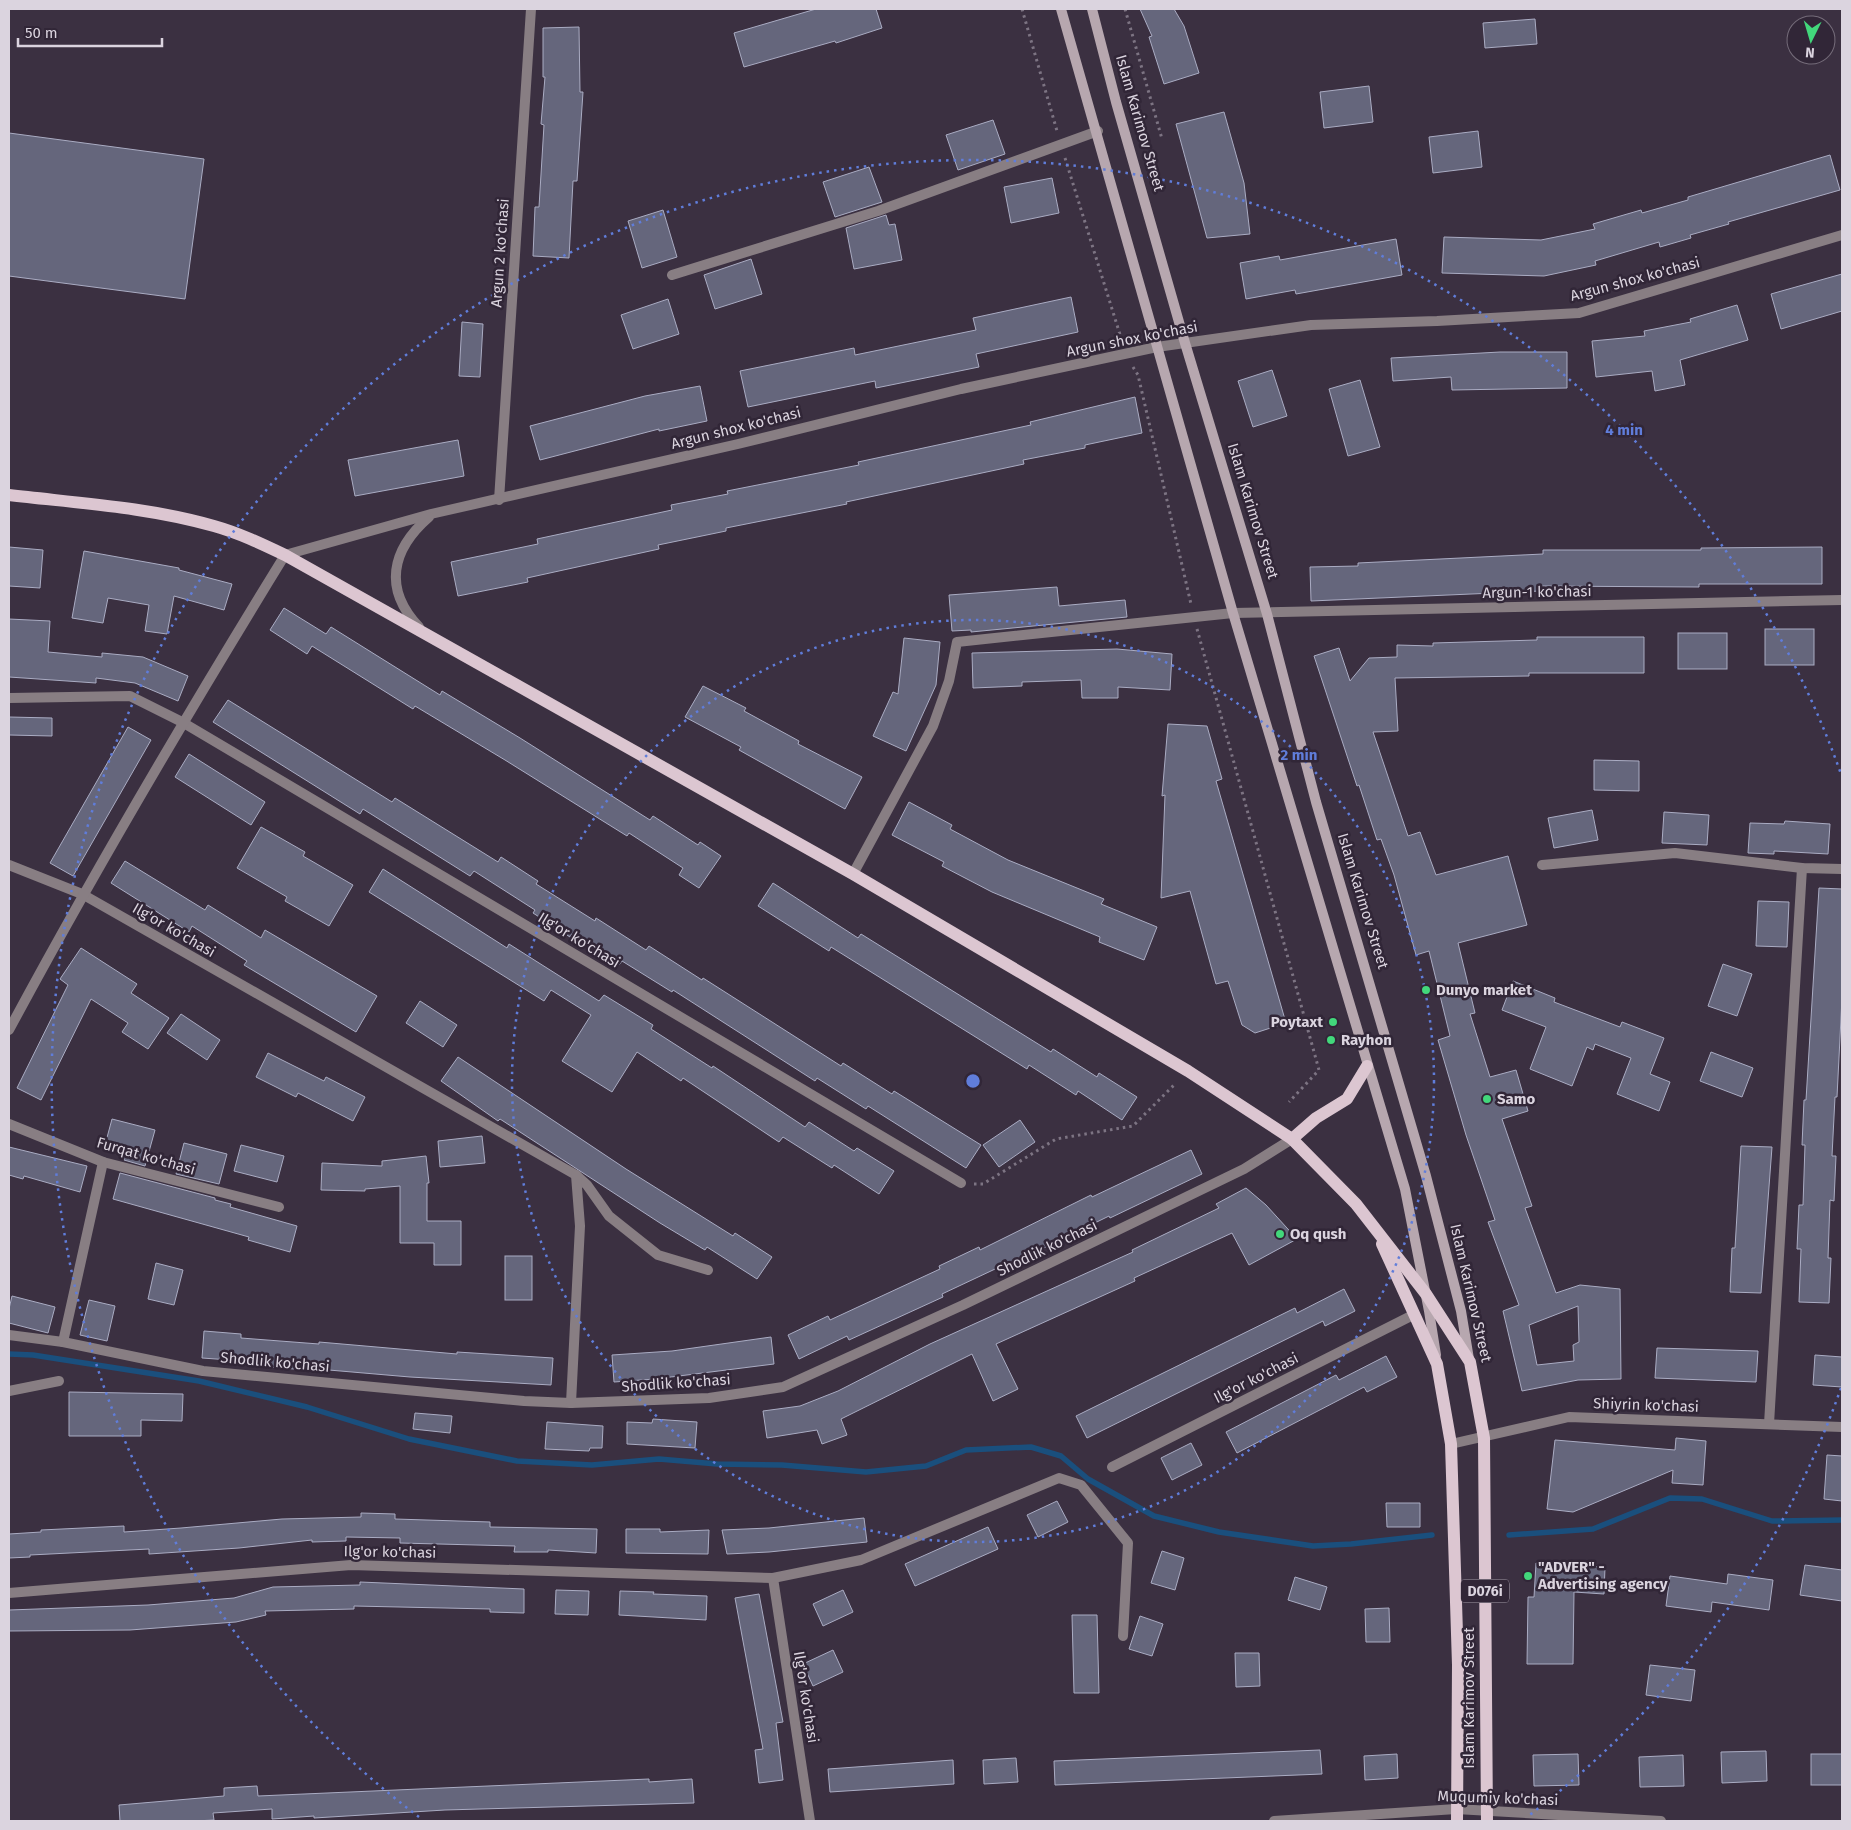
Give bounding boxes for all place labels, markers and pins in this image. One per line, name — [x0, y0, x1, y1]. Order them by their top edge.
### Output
place label: Dunyo market — [1436, 981, 1532, 999]
marker: Dunyo market — [1420, 984, 1432, 996]
place label: Poytaxt — [1271, 1013, 1323, 1031]
marker: Poytaxt — [1327, 1016, 1339, 1028]
place label: Rayhon — [1341, 1031, 1392, 1049]
marker: Rayhon — [1325, 1034, 1337, 1046]
centre of rings — [964, 1072, 982, 1090]
place label: Samo — [1497, 1090, 1535, 1108]
marker: Samo — [1481, 1093, 1493, 1105]
place label: Oq qush — [1290, 1225, 1346, 1243]
marker: Oq qush — [1274, 1228, 1286, 1240]
place label: "ADVER" - Advertising agency — [1537, 1558, 1668, 1593]
marker: "ADVER" - Advertising agency — [1522, 1570, 1534, 1582]

